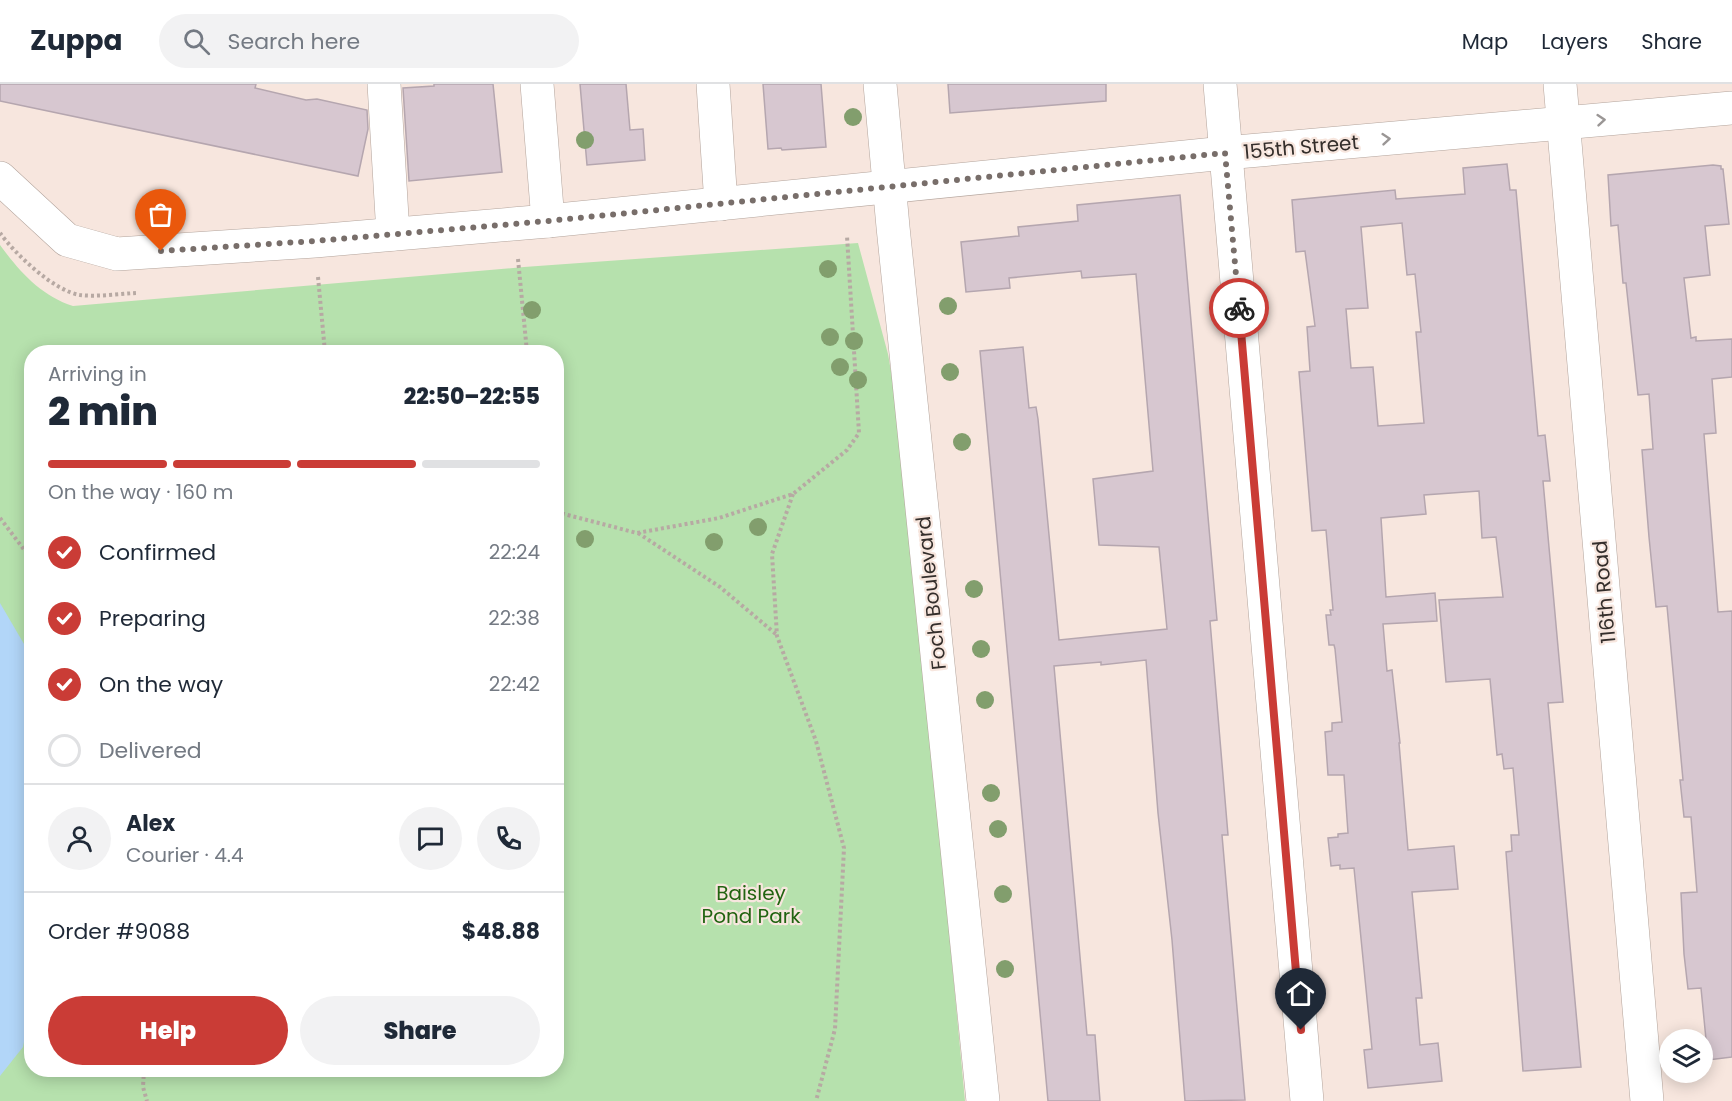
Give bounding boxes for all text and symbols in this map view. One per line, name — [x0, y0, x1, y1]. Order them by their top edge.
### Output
search box — [159, 14, 579, 68]
text: Zuppa — [30, 21, 123, 60]
icon: search — [180, 25, 213, 58]
text: Search here — [228, 26, 360, 57]
text: Map — [1462, 27, 1508, 56]
text: Layers — [1541, 27, 1608, 56]
text: Share — [1641, 27, 1702, 56]
one-way arrow — [1597, 114, 1606, 127]
street label: 155th Street — [1242, 128, 1360, 166]
one-way arrow — [1381, 133, 1391, 146]
pin — [135, 189, 186, 251]
icon: bag — [144, 198, 177, 231]
courier — [1209, 278, 1269, 338]
icon: bike — [1223, 292, 1256, 325]
text: Arriving in — [48, 360, 147, 388]
text: 22:50–22:55 — [404, 381, 540, 412]
text: 2 min — [48, 384, 158, 439]
text: On the way · 160 m — [48, 478, 233, 506]
street label: Foch Boulevard — [909, 515, 953, 671]
icon: check — [48, 536, 81, 569]
text: Confirmed — [99, 537, 216, 568]
text: 22:24 — [489, 538, 540, 566]
street label: 116th Road — [1586, 540, 1622, 644]
icon: check — [48, 602, 81, 635]
text: Preparing — [99, 603, 206, 634]
text: 22:38 — [488, 604, 540, 632]
icon: check — [48, 668, 81, 701]
text: On the way — [99, 669, 223, 700]
text: 22:42 — [489, 670, 540, 698]
text: Delivered — [99, 735, 202, 766]
button: person — [48, 807, 111, 870]
button: chat — [399, 807, 462, 870]
button: phone — [477, 807, 540, 870]
text: Alex — [126, 808, 175, 839]
text: Courier · 4.4 — [126, 841, 244, 869]
park label: Baisley Pond Park — [702, 879, 801, 930]
text: Order #9088 — [48, 916, 190, 947]
text: $48.88 — [462, 916, 540, 947]
pin — [1275, 968, 1326, 1030]
icon: home — [1284, 977, 1317, 1010]
button: Help — [48, 996, 288, 1065]
button: Share — [300, 996, 540, 1065]
map controls — [1659, 1029, 1713, 1083]
button: layers — [1659, 1029, 1713, 1083]

